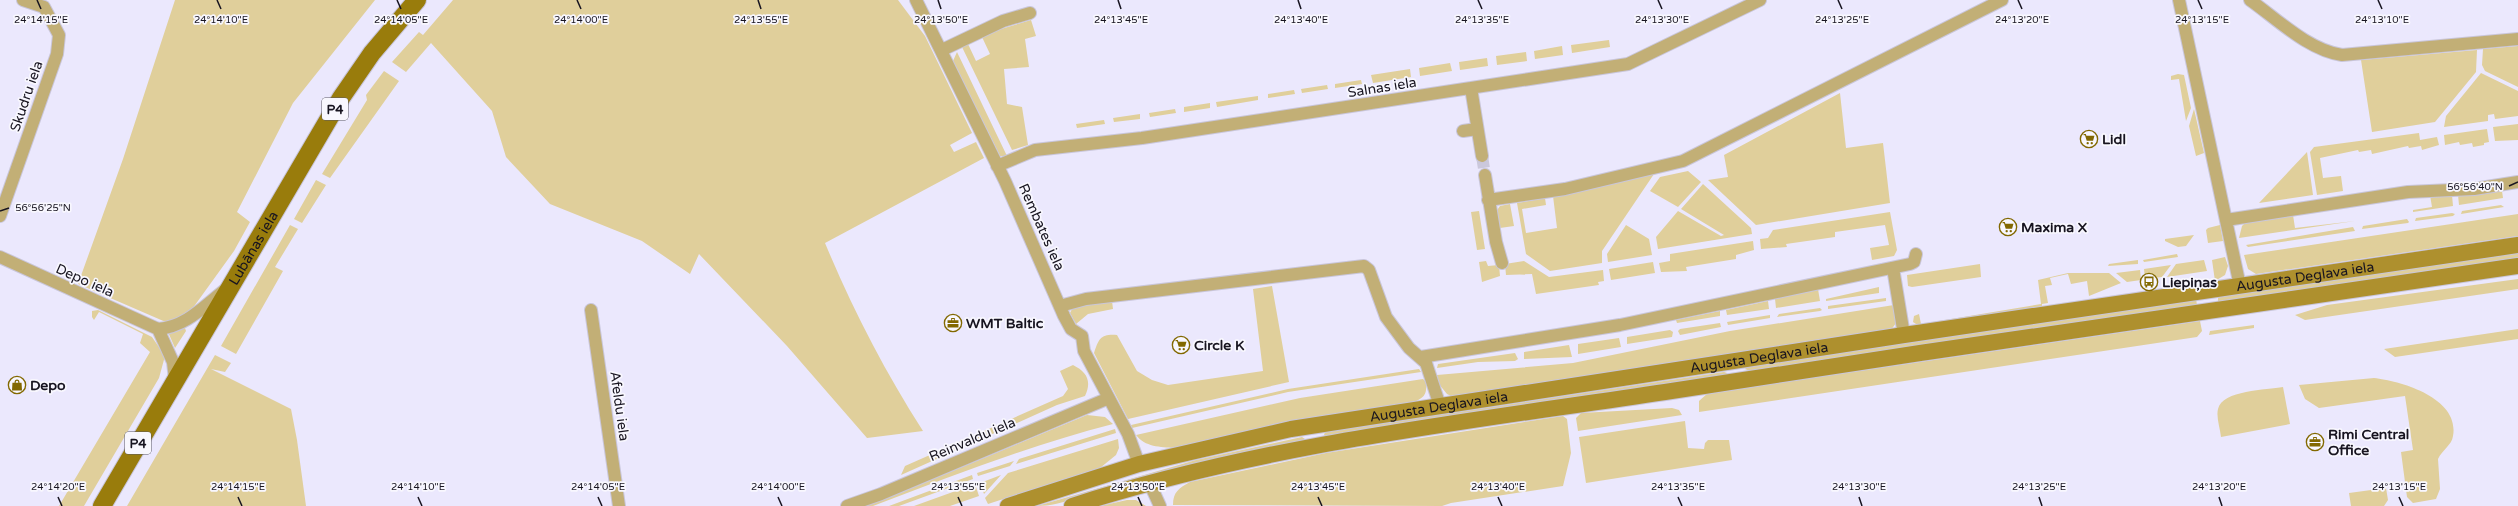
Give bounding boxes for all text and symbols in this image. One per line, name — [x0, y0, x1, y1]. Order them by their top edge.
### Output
text: 24°14'15"E — [14, 14, 68, 26]
text: 24°14'10"E — [194, 14, 248, 26]
text: 24°14'05"E — [374, 14, 428, 26]
text: 24°14'00"E — [554, 14, 608, 26]
text: 24°13'55"E — [734, 14, 788, 26]
text: 24°13'50"E — [914, 14, 968, 26]
text: 24°13'45"E — [1094, 14, 1148, 26]
text: 24°13'40"E — [1274, 14, 1328, 26]
text: 24°13'35"E — [1455, 14, 1509, 26]
text: 24°13'30"E — [1635, 14, 1689, 26]
text: 24°13'25"E — [1815, 14, 1869, 26]
text: 24°13'20"E — [1995, 14, 2049, 26]
text: 24°13'15"E — [2175, 14, 2229, 26]
text: 24°13'10"E — [2355, 14, 2409, 26]
street label: Skudru iela — [6, 59, 47, 134]
street label: Salnas iela — [1346, 74, 1418, 101]
road number: P4 — [322, 98, 348, 120]
supermarket icon: Lidl — [2079, 129, 2099, 149]
place label: Lidl — [2102, 131, 2126, 148]
street label: Rembates iela — [1015, 181, 1068, 273]
text: 56°56'40"N — [2447, 181, 2503, 193]
text: 56°56'25"N — [15, 202, 71, 214]
street label: Lubānas iela — [225, 208, 282, 288]
supermarket icon: Maxima X — [1998, 217, 2018, 237]
place label: Maxima X — [2021, 219, 2088, 236]
street label: Augusta Deglava iela — [2235, 258, 2375, 295]
street label: Depo iela — [53, 260, 117, 301]
bus stop icon: Liepiņas — [2139, 272, 2159, 292]
place label: Liepiņas — [2162, 274, 2217, 291]
office icon: WMT Baltic — [943, 313, 963, 333]
place label: WMT Baltic — [966, 315, 1044, 332]
supermarket icon: Circle K — [1171, 335, 1191, 355]
place label: Circle K — [1194, 337, 1245, 354]
street label: Augusta Deglava iela — [1689, 339, 1829, 377]
street label: Afeldu iela — [606, 370, 633, 442]
shop icon: Depo — [7, 375, 27, 395]
place label: Depo — [30, 377, 66, 394]
street label: Augusta Deglava iela — [1368, 388, 1509, 426]
street label: Reinvaldu iela — [926, 414, 1018, 465]
place label: Rimi Central Office — [2328, 426, 2409, 459]
road number: P4 — [125, 432, 151, 454]
office icon: Rimi Central Office — [2305, 432, 2325, 452]
text: 24°14'20"E — [31, 481, 85, 493]
text: 24°14'15"E — [211, 481, 265, 493]
text: 24°14'10"E — [391, 481, 445, 493]
text: 24°14'05"E — [571, 481, 625, 493]
text: 24°14'00"E — [751, 481, 805, 493]
text: 24°13'55"E — [931, 481, 985, 493]
text: 24°13'50"E — [1111, 481, 1165, 493]
text: 24°13'45"E — [1291, 481, 1345, 493]
text: 24°13'40"E — [1471, 481, 1525, 493]
text: 24°13'35"E — [1651, 481, 1705, 493]
text: 24°13'30"E — [1832, 481, 1886, 493]
text: 24°13'25"E — [2012, 481, 2066, 493]
text: 24°13'20"E — [2192, 481, 2246, 493]
text: 24°13'15"E — [2372, 481, 2426, 493]

